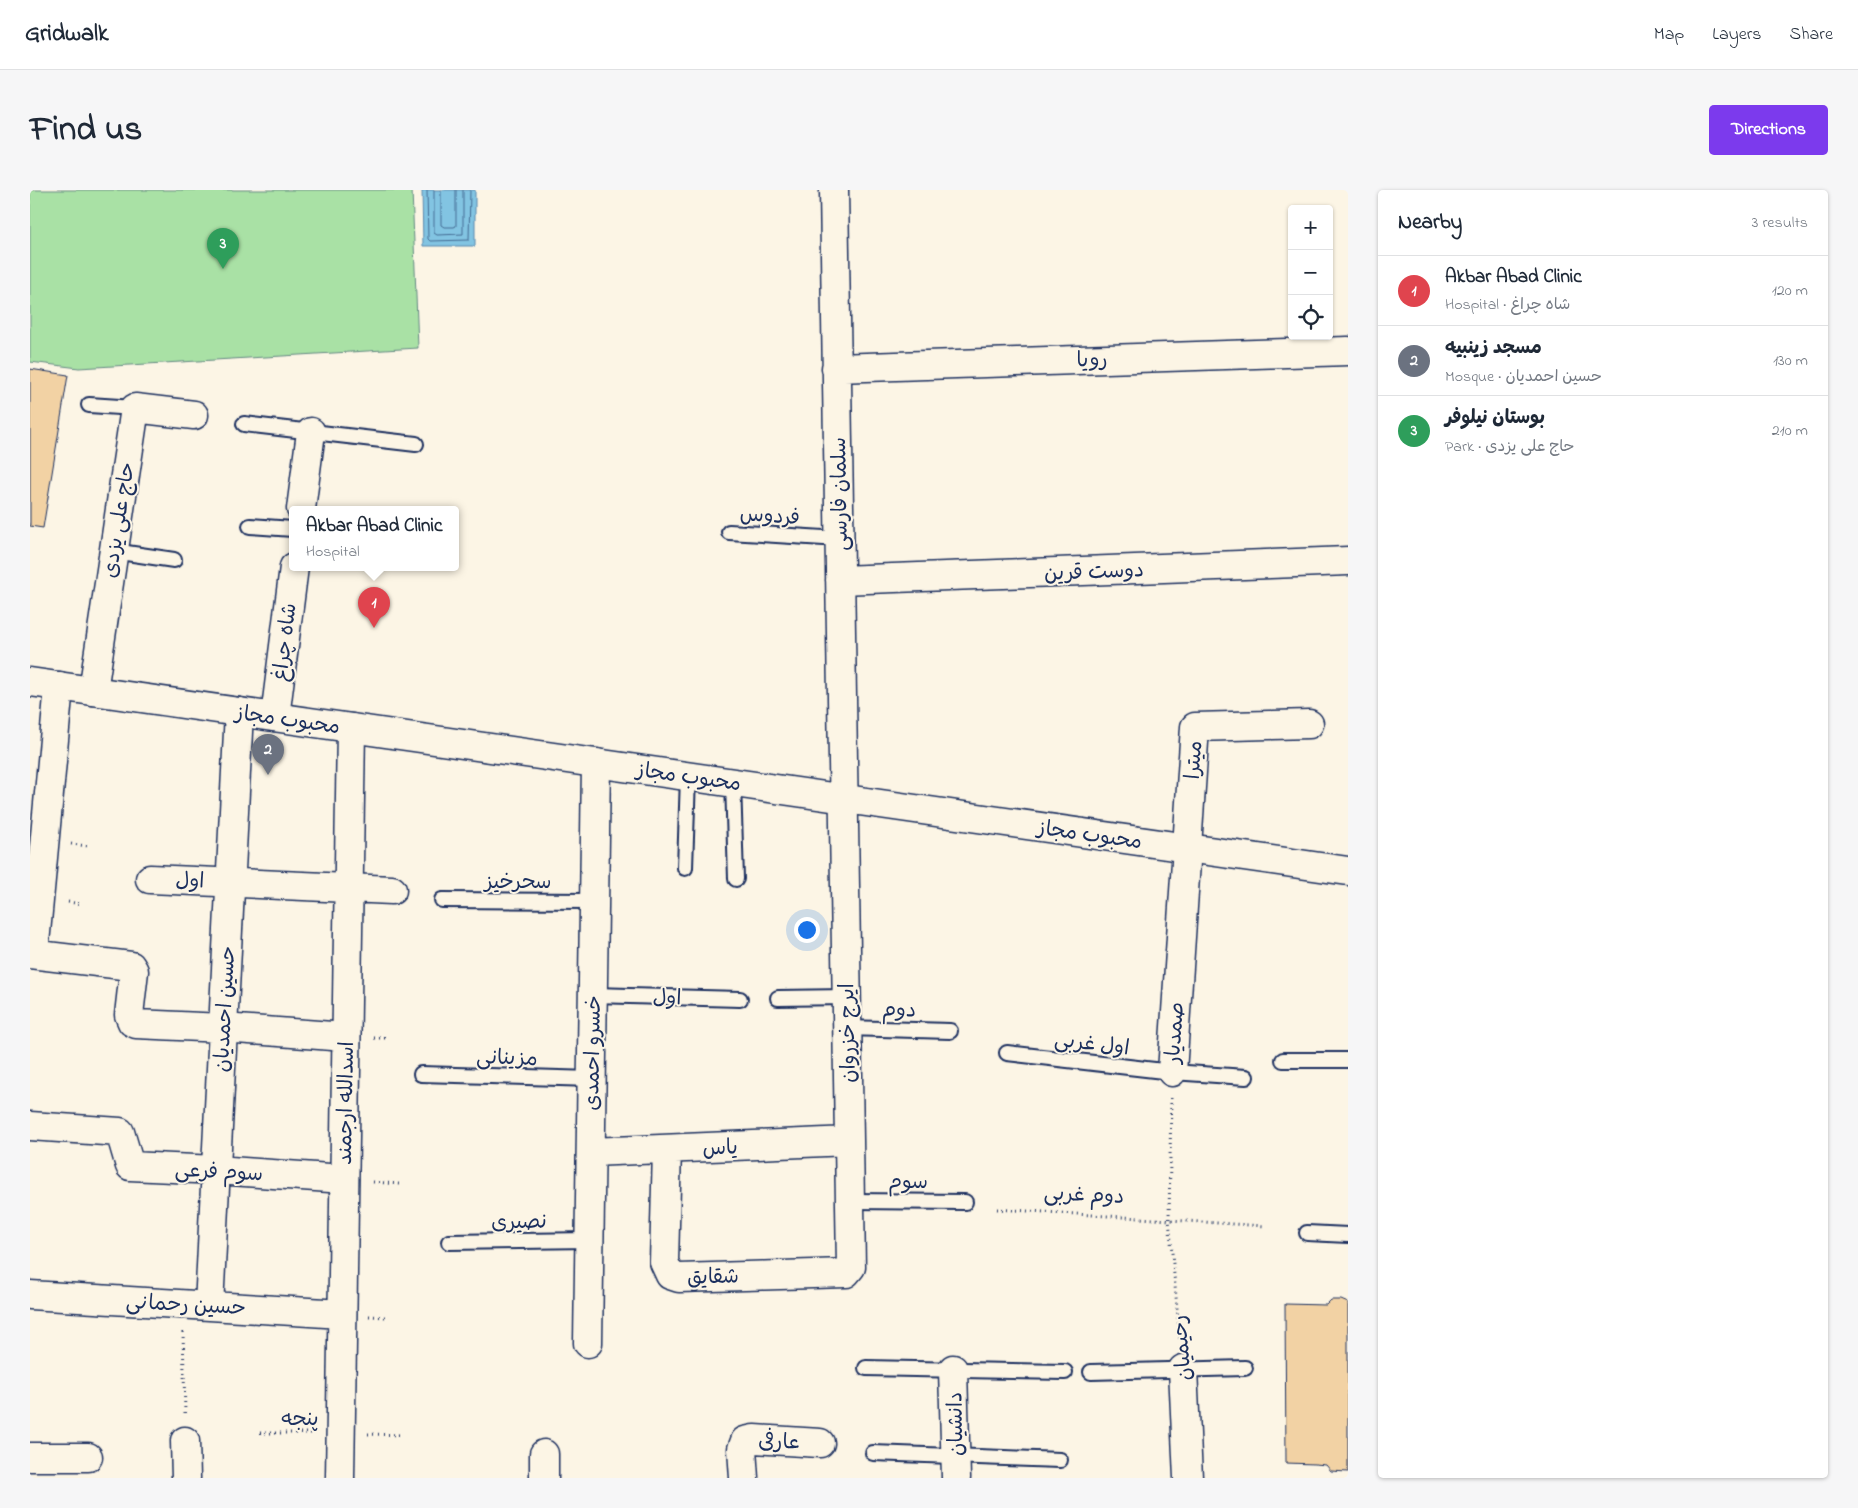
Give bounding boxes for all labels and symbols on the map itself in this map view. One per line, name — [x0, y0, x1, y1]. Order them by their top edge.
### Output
pin: 3 — [207, 228, 239, 269]
street label: رویا — [1076, 345, 1108, 377]
street label: سلمان فارسی — [825, 437, 857, 551]
street label: حاج علی یزدی — [96, 460, 144, 580]
street label: فردوس — [739, 500, 801, 534]
street label: دوست قرین — [1044, 556, 1145, 590]
pin: 1 — [358, 587, 390, 628]
street label: شاه چراغ — [266, 601, 306, 683]
street label: محبوب مجاز — [231, 699, 342, 743]
pin: 2 — [252, 734, 284, 775]
street label: میترا — [1179, 740, 1211, 781]
street label: محبوب مجاز — [632, 756, 743, 800]
street label: محبوب مجاز — [1033, 814, 1144, 858]
street label: اول — [175, 867, 205, 897]
street label: سحرخیز — [483, 868, 551, 898]
your location — [794, 917, 820, 943]
street label: حسین احمدیان — [208, 945, 244, 1073]
street label: ایرج خزروان — [833, 983, 865, 1083]
street label: اول — [652, 984, 682, 1014]
street label: خسرو احمدی — [578, 995, 610, 1111]
street label: دوم — [881, 995, 917, 1027]
street label: صمدیار — [1159, 1001, 1193, 1066]
street label: اول غربی — [1052, 1025, 1131, 1064]
street label: اسدالله ارجمند — [331, 1041, 363, 1165]
street label: مزینانی — [476, 1043, 538, 1075]
street label: یاس — [702, 1133, 739, 1165]
street label: سوم فرعی — [174, 1156, 264, 1190]
street label: سوم — [888, 1168, 928, 1198]
street label: دوم غربی — [1043, 1179, 1125, 1213]
street label: نصیری — [491, 1208, 547, 1238]
street label: شقایق — [687, 1263, 739, 1293]
street label: حسین رحمانی — [125, 1288, 247, 1324]
street label: رحیمیان — [1165, 1314, 1201, 1382]
street label: دانشیان — [941, 1392, 973, 1456]
street label: پنجه — [281, 1405, 319, 1435]
street label: عارفی — [758, 1426, 800, 1459]

